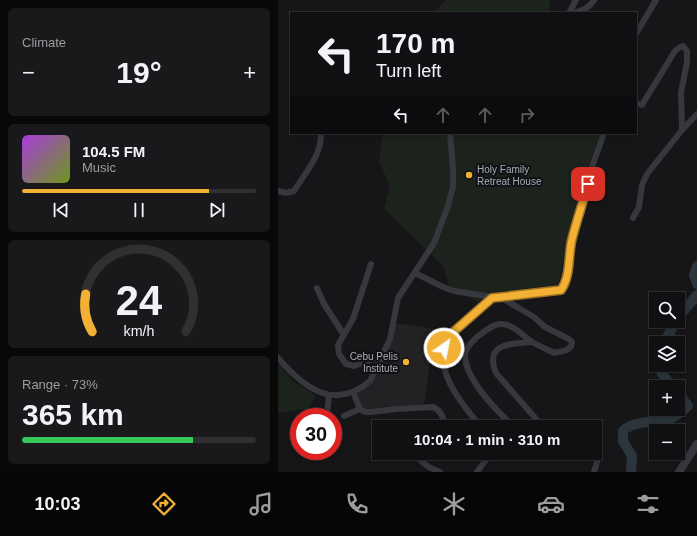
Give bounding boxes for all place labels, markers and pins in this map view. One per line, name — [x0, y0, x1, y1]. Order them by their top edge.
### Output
place label: Holy Family Retreat House — [477, 164, 542, 187]
pin — [571, 167, 605, 201]
marker: Holy Family Retreat House — [464, 170, 474, 180]
place label: Cebu Pelis Institute — [350, 351, 398, 374]
marker: Cebu Pelis Institute — [401, 357, 411, 367]

